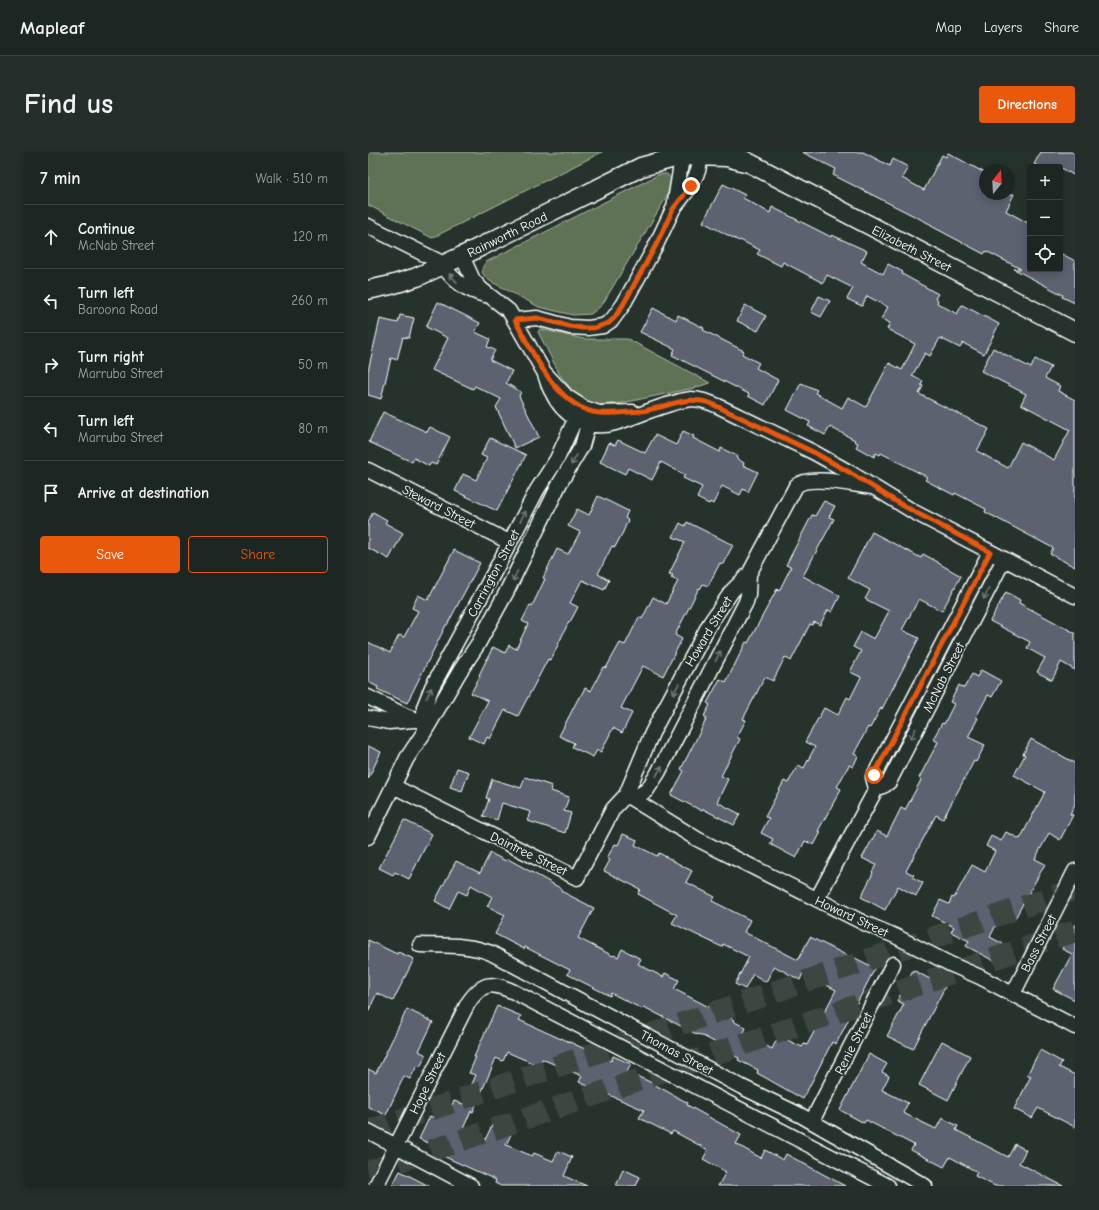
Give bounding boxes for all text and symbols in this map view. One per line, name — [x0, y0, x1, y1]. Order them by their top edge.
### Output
text: Mapleaf — [20, 17, 84, 39]
text: Map — [935, 19, 962, 36]
text: Layers — [984, 19, 1022, 36]
text: Share — [1044, 19, 1079, 36]
button: Directions — [979, 86, 1075, 123]
text: Find us — [24, 88, 113, 120]
north arrow — [979, 164, 1015, 200]
map controls — [1027, 164, 1063, 272]
button: + — [1027, 164, 1063, 200]
text: 7 min — [40, 169, 81, 188]
text: Walk · 510 m — [256, 171, 328, 186]
route end — [682, 177, 700, 195]
button: − — [1027, 200, 1063, 236]
street label: Rainworth Road — [465, 209, 550, 260]
text: Continue — [78, 220, 135, 238]
street label: Elizabeth Street — [870, 222, 955, 275]
icon: ahead — [40, 226, 62, 248]
text: 120 m — [293, 229, 328, 244]
button: locate — [1027, 236, 1063, 272]
text: McNab Street — [78, 238, 154, 253]
one-way arrow — [448, 273, 458, 283]
text: Turn left — [78, 284, 134, 302]
icon: left — [40, 290, 62, 312]
text: 260 m — [291, 293, 328, 308]
text: Baroona Road — [78, 302, 158, 317]
text: Turn right — [78, 348, 144, 366]
icon: right — [40, 354, 62, 376]
text: 50 m — [298, 357, 328, 372]
text: Marruba Street — [78, 366, 163, 381]
text: Turn left — [78, 412, 134, 430]
icon: left — [40, 418, 62, 440]
text: 80 m — [298, 421, 328, 436]
text: Marruba Street — [78, 430, 163, 445]
one-way arrow — [569, 454, 577, 466]
icon: arrive — [40, 482, 62, 504]
street label: Steward Street — [400, 482, 479, 532]
text: Arrive at destination — [78, 484, 209, 502]
one-way arrow — [520, 511, 527, 523]
street label: Carrington Street — [464, 526, 523, 619]
button: Save — [40, 536, 180, 573]
button: Share — [188, 536, 328, 573]
one-way arrow — [511, 569, 518, 581]
one-way arrow — [982, 588, 989, 600]
street label: Howard Street — [682, 592, 736, 669]
street label: McNab Street — [919, 639, 968, 715]
one-way arrow — [715, 650, 722, 662]
one-way arrow — [671, 682, 679, 694]
one-way arrow — [426, 687, 433, 699]
one-way arrow — [909, 728, 916, 740]
one-way arrow — [655, 766, 663, 778]
route start — [865, 766, 883, 784]
street label: Daintree Street — [488, 828, 571, 879]
street label: Howard Street — [813, 893, 892, 940]
street label: Bass Street — [1018, 911, 1060, 974]
street label: Renie Street — [831, 1009, 876, 1077]
street label: Thomas Street — [638, 1027, 717, 1079]
street label: Hope Street — [406, 1049, 449, 1116]

